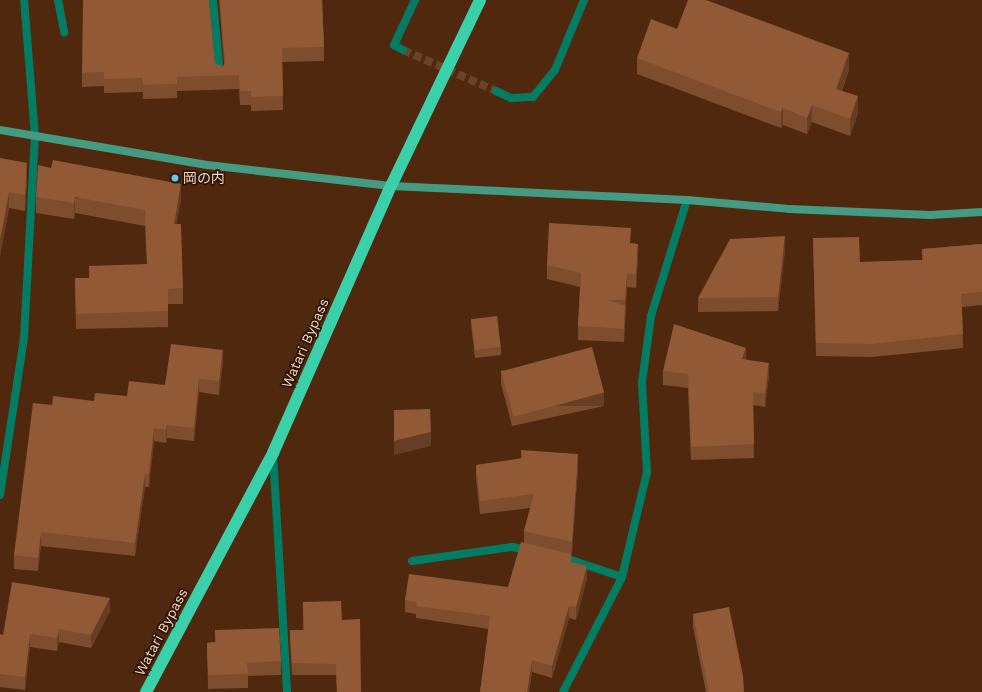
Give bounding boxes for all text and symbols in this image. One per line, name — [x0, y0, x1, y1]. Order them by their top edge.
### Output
place label: 岡の内 — [183, 170, 225, 186]
marker: 岡の内 — [170, 173, 180, 183]
street label: Watari Bypass — [278, 296, 332, 390]
street label: Watari Bypass — [131, 586, 191, 678]

